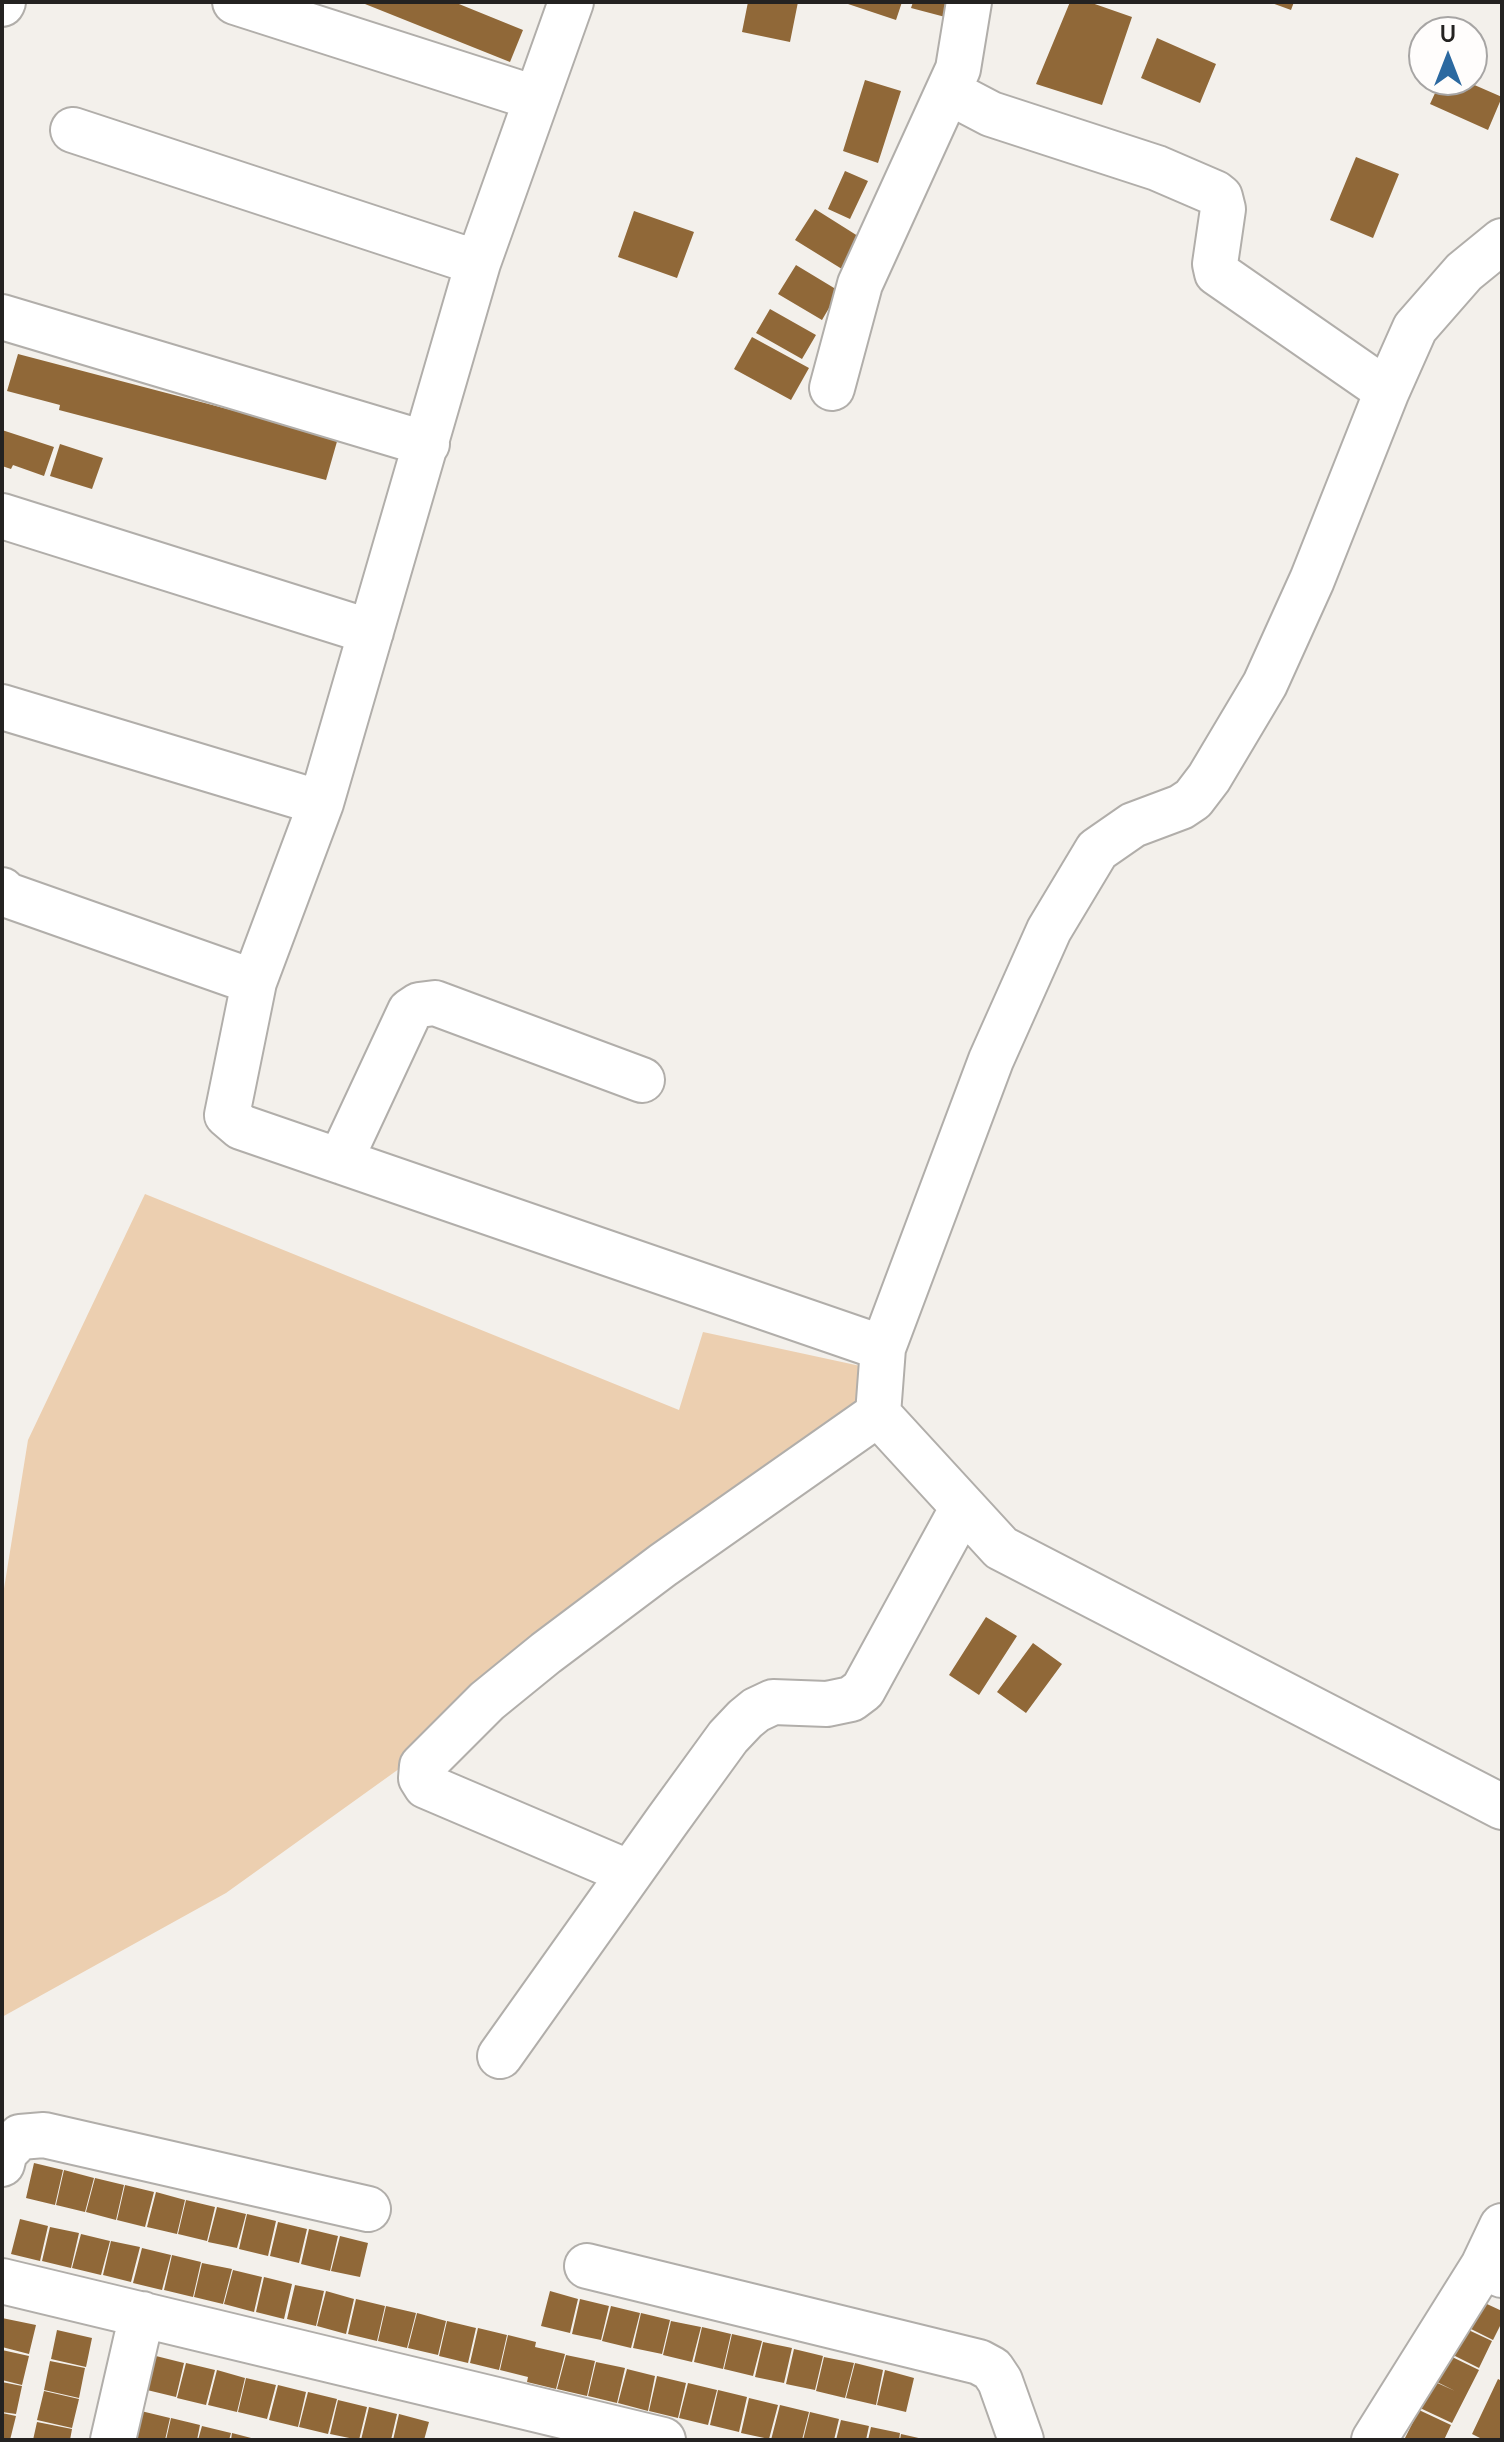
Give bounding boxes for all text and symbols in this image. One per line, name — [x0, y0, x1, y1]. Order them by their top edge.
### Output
north arrow — [1408, 16, 1488, 96]
text: U — [1440, 20, 1456, 47]

